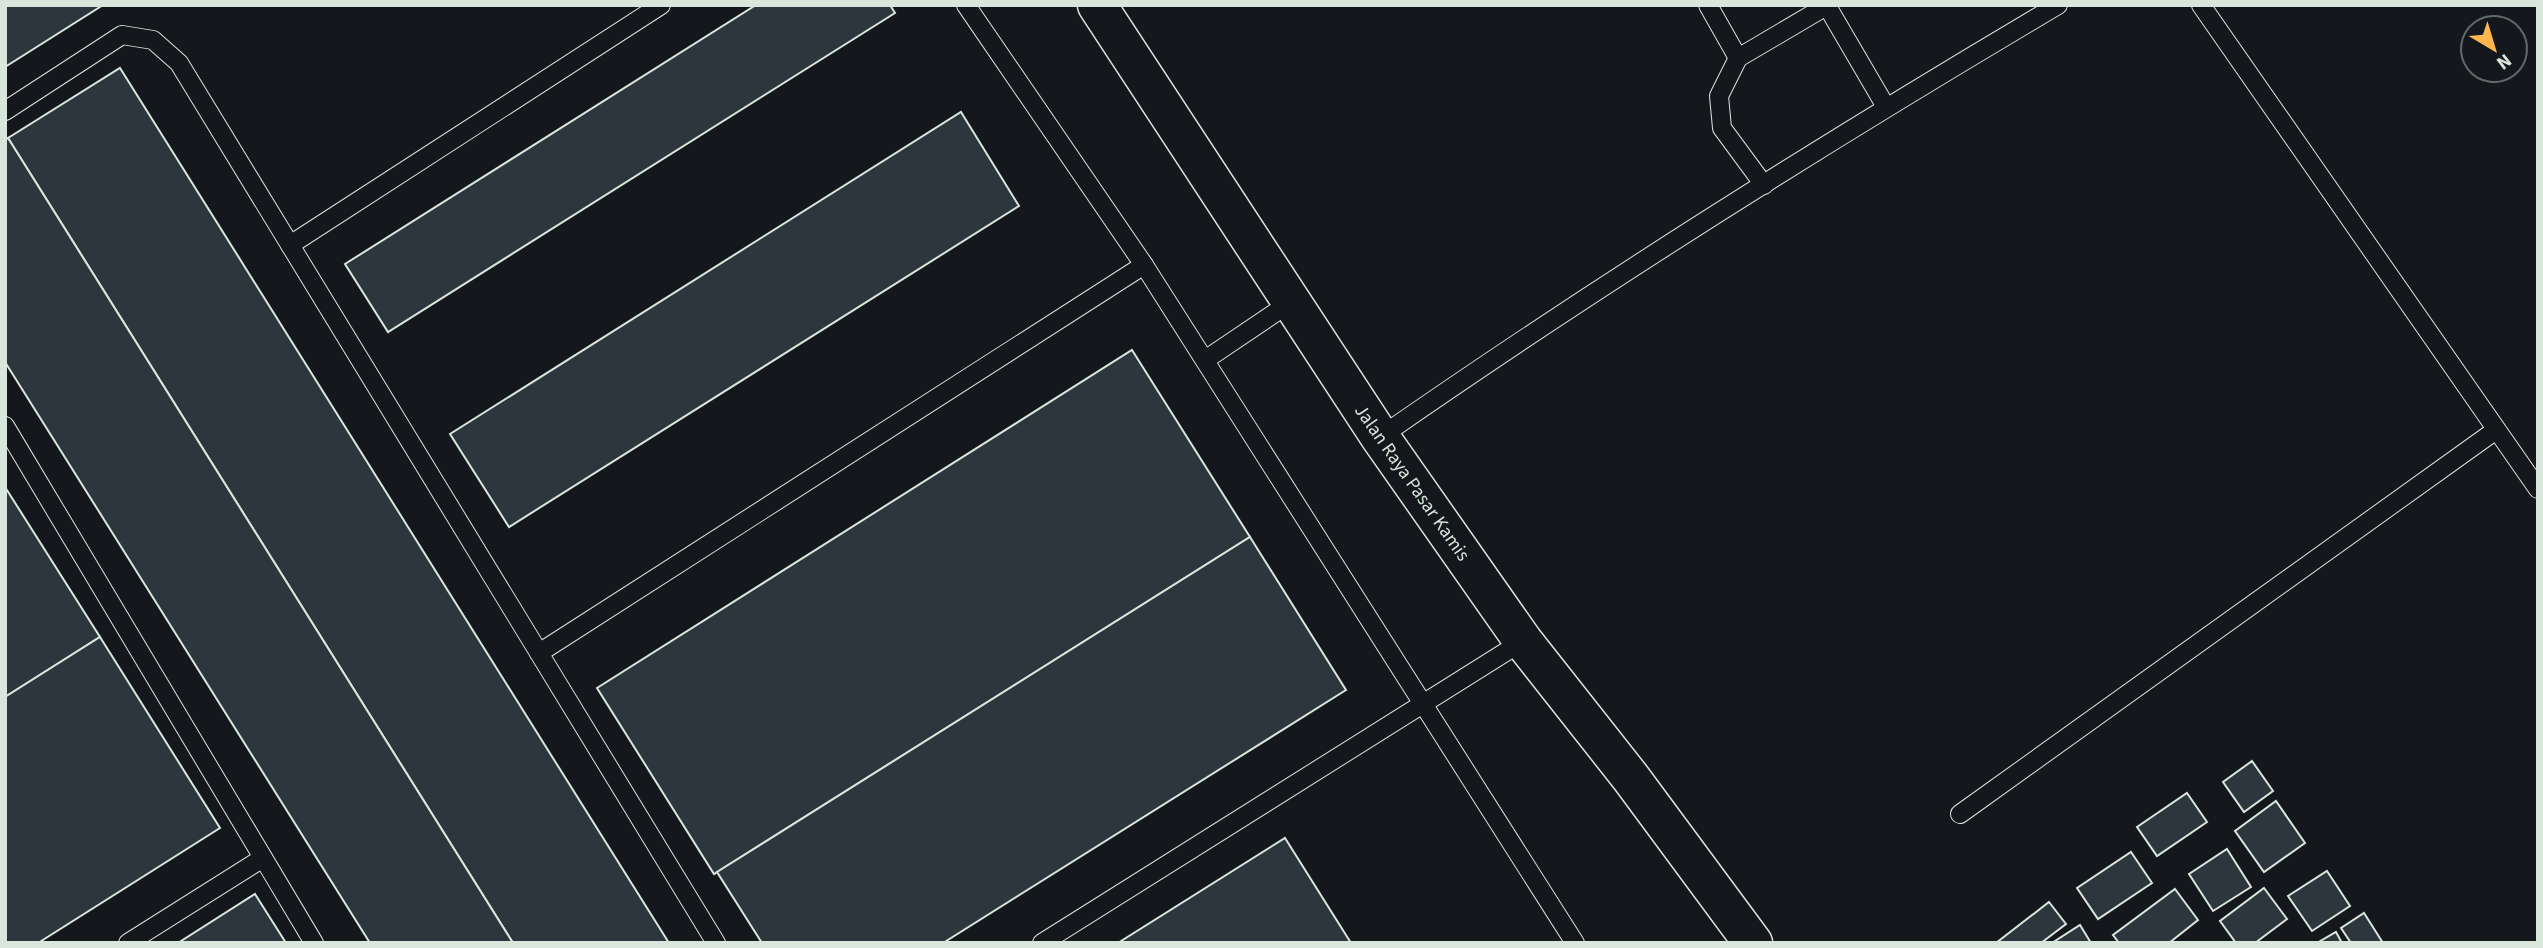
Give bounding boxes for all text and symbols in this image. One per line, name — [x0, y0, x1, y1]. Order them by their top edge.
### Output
north arrow — [2459, 14, 2529, 84]
text: N — [2490, 47, 2517, 76]
street label: Jalan Raya Pasar Kamis — [1347, 399, 1476, 567]

